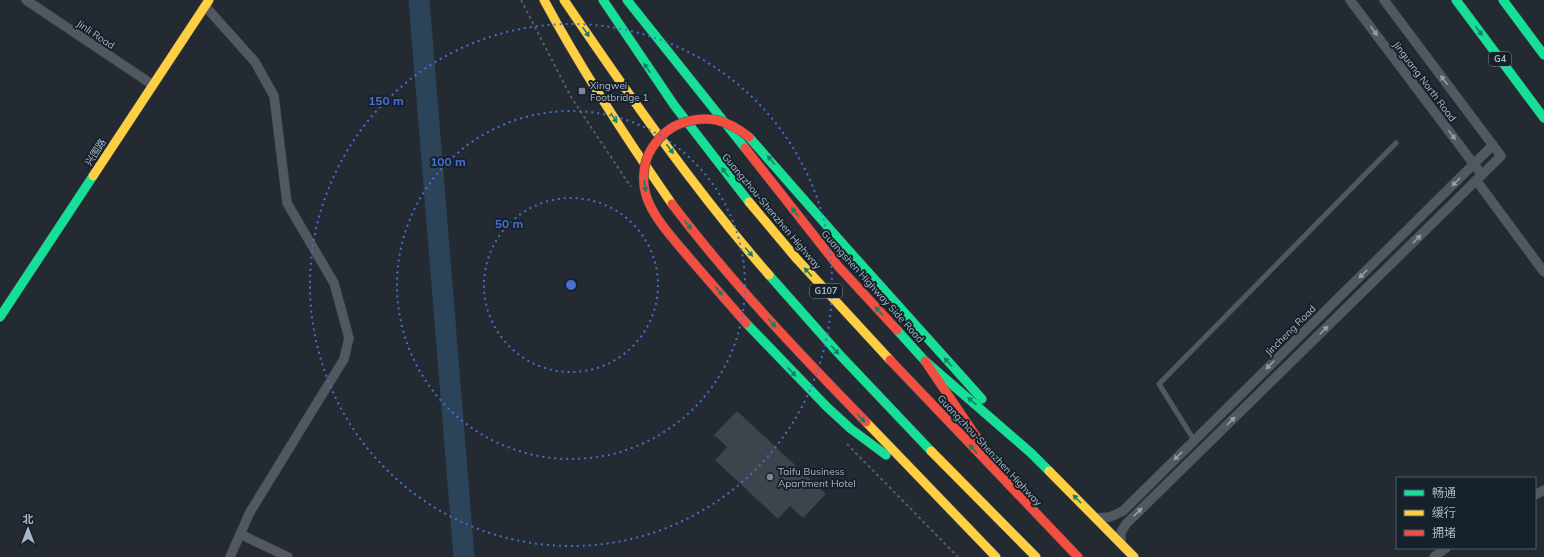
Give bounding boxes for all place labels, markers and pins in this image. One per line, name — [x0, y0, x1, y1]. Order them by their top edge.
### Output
place label: Xingwei Footbridge 1 — [590, 79, 648, 104]
marker: Xingwei Footbridge 1 — [577, 86, 587, 96]
centre of rings — [564, 278, 578, 292]
place label: Taifu Business Apartment Hotel — [778, 465, 856, 490]
marker: Taifu Business Apartment Hotel — [765, 472, 775, 482]

